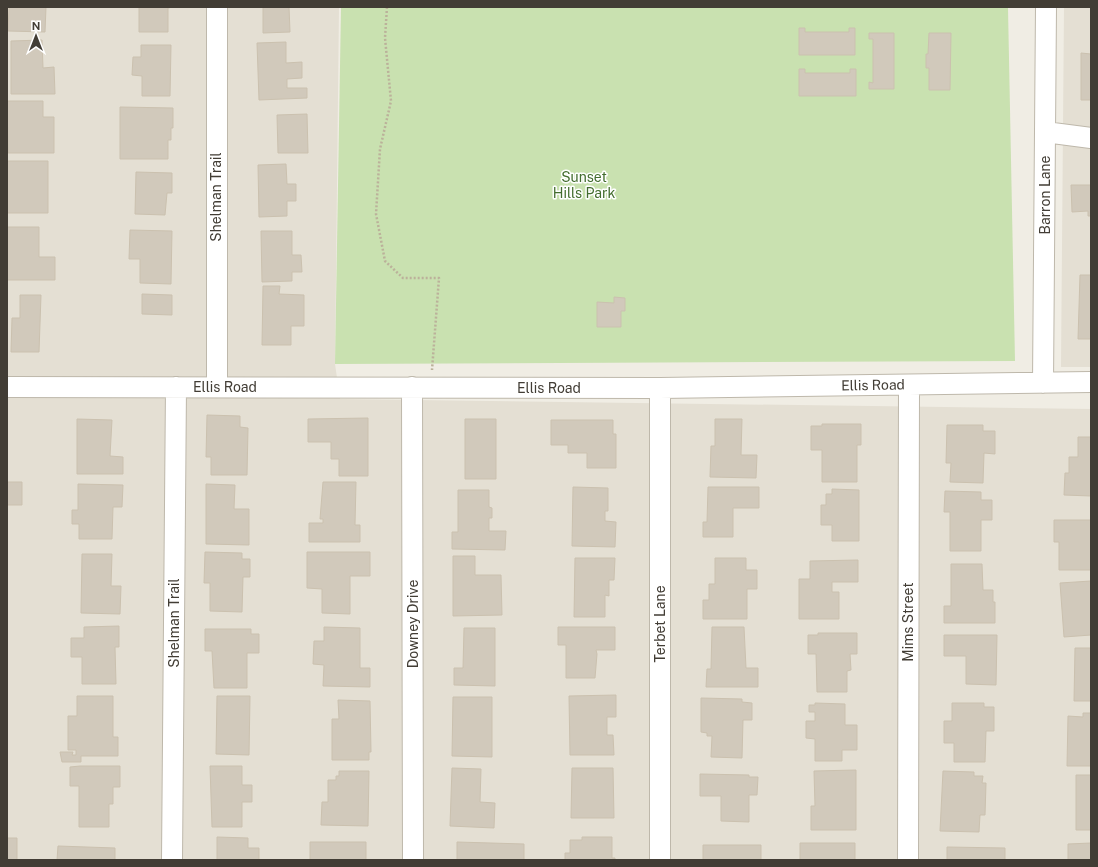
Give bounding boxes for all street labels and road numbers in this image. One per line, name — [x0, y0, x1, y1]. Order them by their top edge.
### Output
street label: Shelman Trail — [208, 152, 224, 242]
street label: Barron Lane — [1037, 155, 1053, 234]
street label: Ellis Road — [841, 376, 905, 394]
street label: Ellis Road — [193, 379, 257, 395]
street label: Ellis Road — [517, 380, 581, 396]
street label: Shelman Trail — [166, 578, 182, 668]
street label: Downey Drive — [405, 580, 421, 668]
street label: Mims Street — [900, 582, 916, 662]
street label: Terbet Lane — [652, 585, 668, 663]

